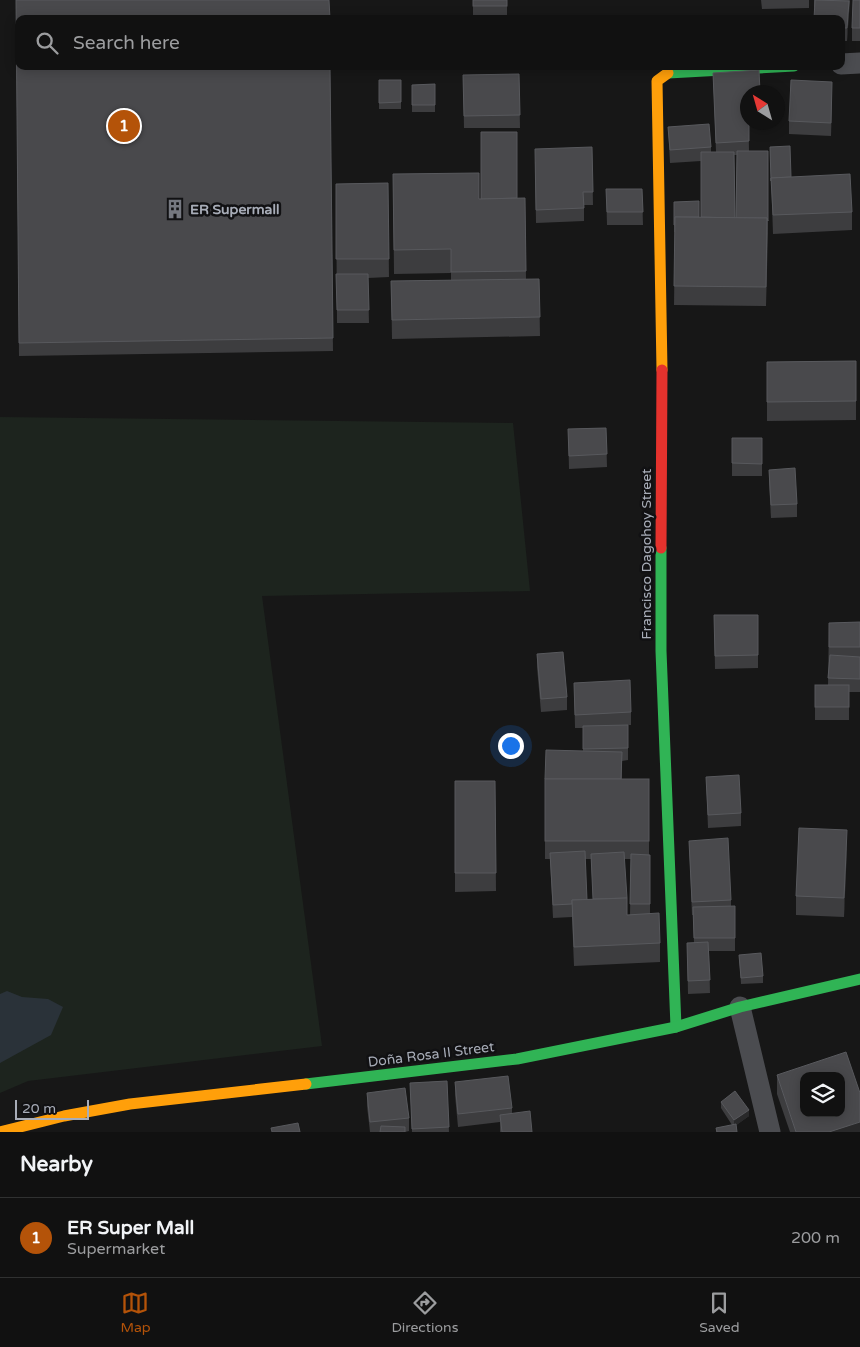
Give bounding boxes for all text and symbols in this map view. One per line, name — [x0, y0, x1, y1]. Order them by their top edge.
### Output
search box — [15, 15, 845, 70]
icon: search — [33, 29, 61, 57]
text: Search here — [73, 32, 180, 54]
north arrow — [740, 85, 785, 130]
pin: 1 — [108, 107, 140, 145]
building icon: ER Supermall — [164, 198, 186, 220]
place label: ER Supermall — [190, 201, 279, 218]
street label: Francisco Dagohoy Street — [638, 468, 655, 639]
your location — [498, 733, 524, 759]
street label: Doña Rosa II Street — [367, 1038, 496, 1071]
map controls — [800, 1072, 845, 1117]
button: layers — [800, 1072, 845, 1117]
scale bar — [15, 1097, 89, 1120]
text: 20 m — [22, 1100, 56, 1117]
text: Nearby — [20, 1152, 93, 1177]
text: ER Super Mall — [67, 1217, 194, 1239]
text: 1 — [31, 1228, 41, 1248]
text: 200 m — [791, 1228, 840, 1248]
text: Supermarket — [67, 1239, 165, 1259]
tab: Map — [120, 1289, 151, 1336]
tab: Directions — [391, 1289, 458, 1336]
tab: Saved — [699, 1289, 740, 1336]

